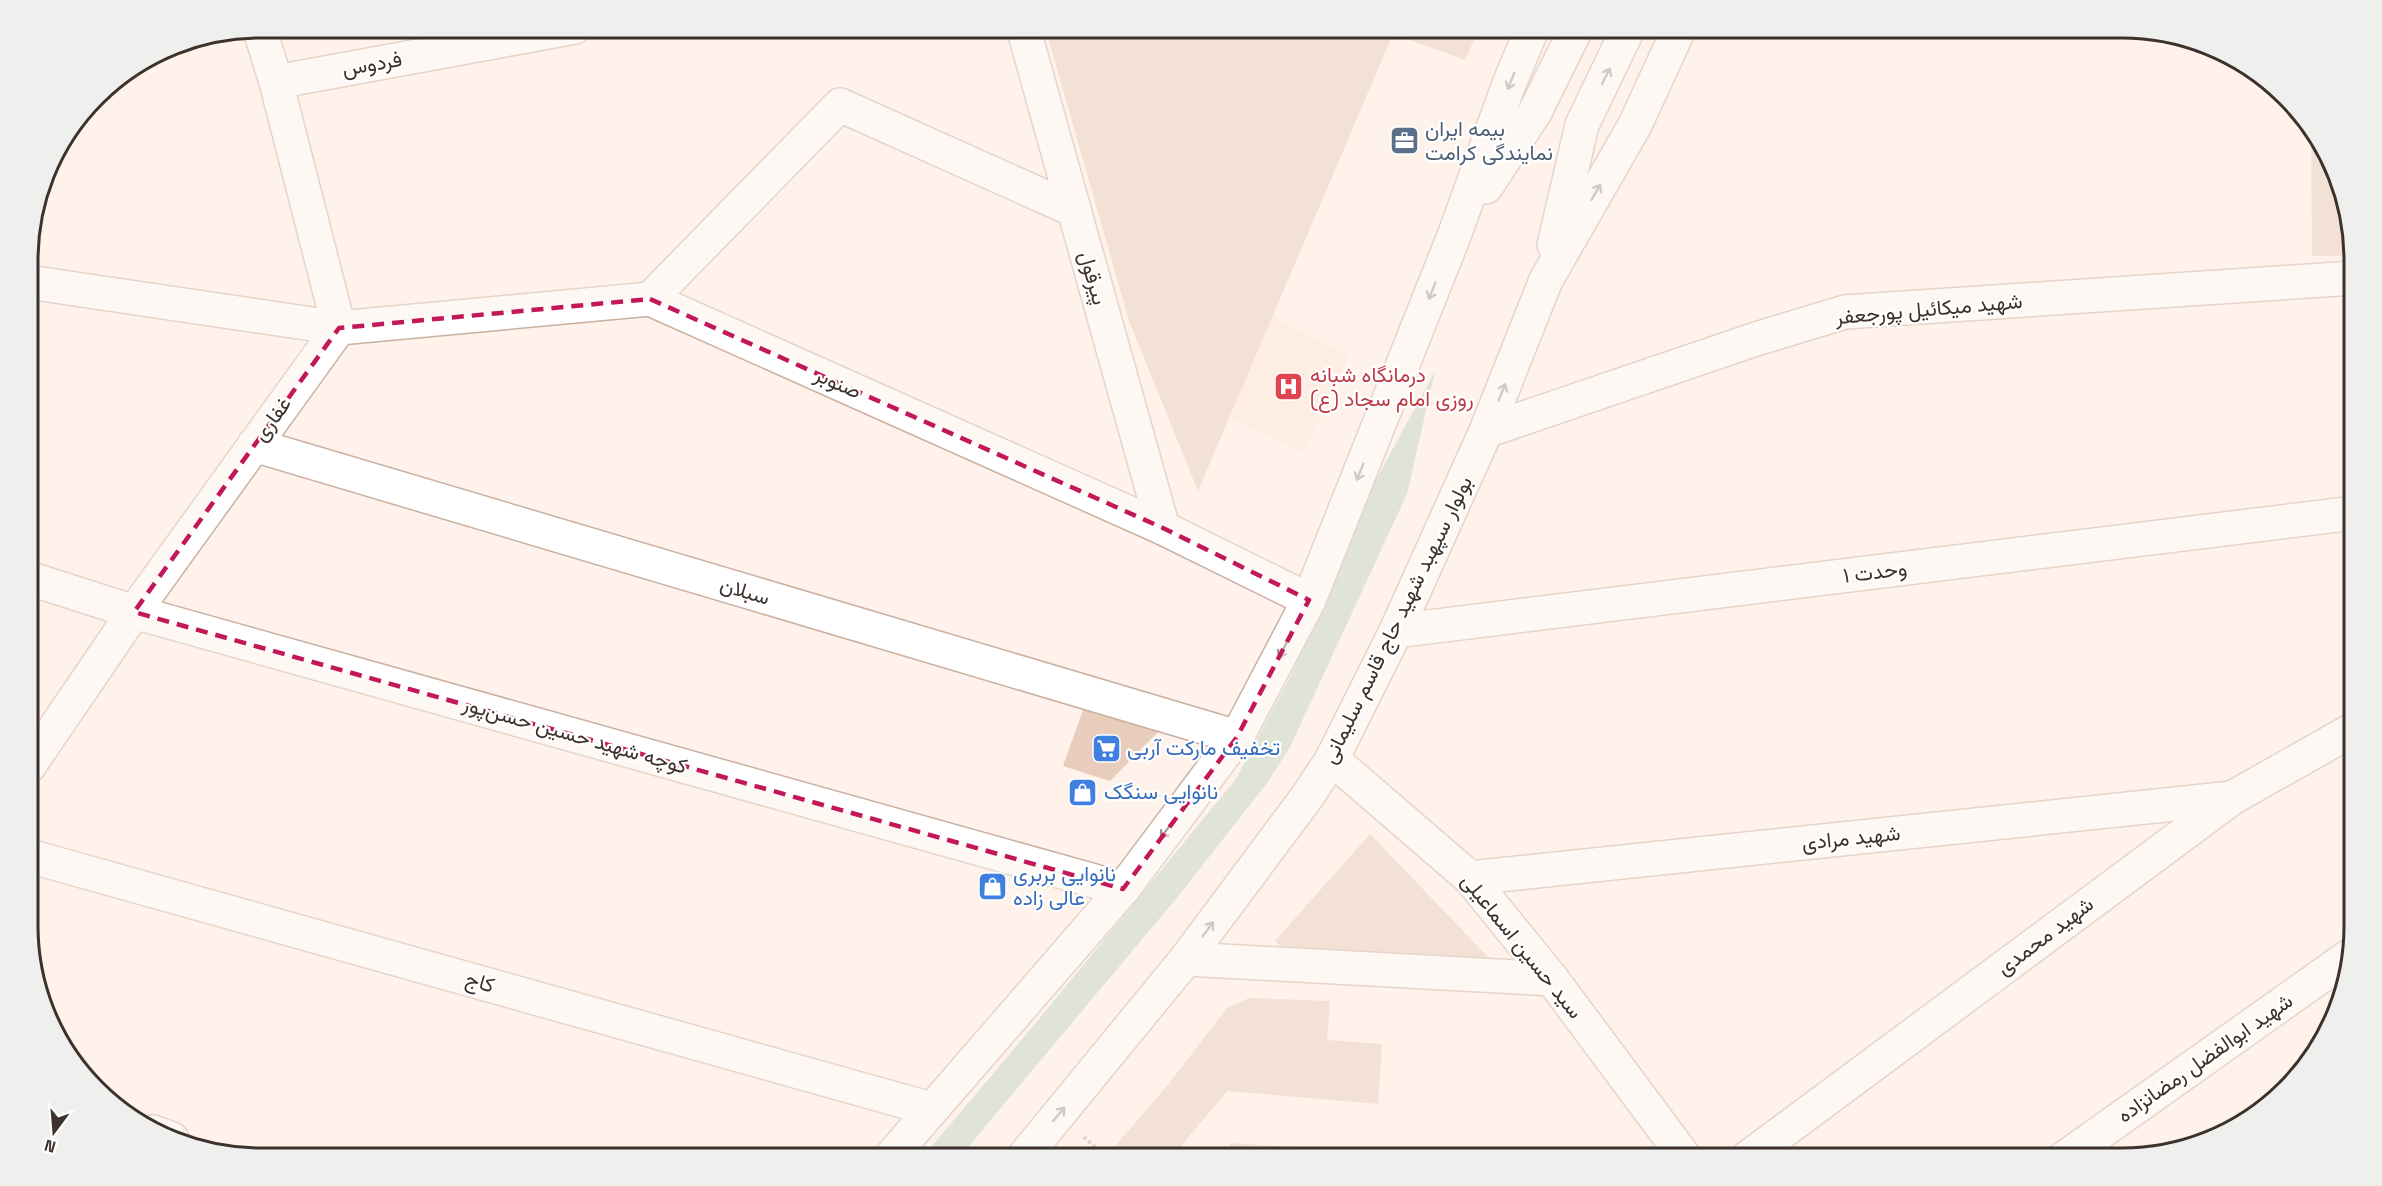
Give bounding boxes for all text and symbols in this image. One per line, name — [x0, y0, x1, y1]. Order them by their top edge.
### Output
street label: فردوس — [340, 45, 404, 82]
one-way arrow — [1600, 67, 1612, 85]
one-way arrow — [1504, 71, 1515, 90]
place label: بیمه ایران نمایندگی کرامت — [1425, 115, 1553, 166]
office icon: بیمه ایران نمایندگی کرامت — [1388, 125, 1420, 157]
one-way arrow — [1591, 184, 1602, 202]
street label: پیرقول — [1072, 248, 1114, 308]
one-way arrow — [1426, 281, 1437, 299]
street label: شهید میکائیل پورجعفر — [1833, 287, 2024, 331]
street label: صنوبر — [810, 360, 866, 405]
place label: درمانگاه شبانه روزی امام سجاد (ع) — [1310, 361, 1474, 413]
hospital icon: درمانگاه شبانه روزی امام سجاد (ع) — [1273, 371, 1305, 403]
one-way arrow — [1497, 384, 1508, 402]
street label: غفاری — [246, 391, 297, 446]
one-way arrow — [1354, 462, 1365, 481]
street label: بولوار سپهبد شهید حاج قاسم سلیمانی — [1315, 472, 1479, 768]
street label: وحدت ۱ — [1841, 554, 1909, 589]
street label: سبلان — [717, 570, 773, 611]
one-way arrow — [1277, 641, 1288, 659]
street label: کوچه شهید حسین حسن‌پور — [459, 689, 690, 780]
supermarket icon: تخفیف مارکت آربی — [1090, 732, 1122, 764]
place label: تخفیف مارکت آربی — [1127, 734, 1280, 761]
shop icon: نانوایی سنگک — [1067, 776, 1099, 808]
place label: نانوایی سنگک — [1104, 778, 1218, 805]
street label: شهید مرادی — [1800, 819, 1901, 856]
one-way arrow — [1160, 823, 1172, 839]
place label: نانوایی بربری عالی زاده — [1013, 860, 1116, 911]
street label: سید حسین اسماعیلی — [1455, 868, 1589, 1024]
shop icon: نانوایی بربری عالی زاده — [976, 870, 1008, 902]
street label: شهید محمدی — [1991, 890, 2099, 981]
one-way arrow — [1202, 922, 1214, 938]
street label: کاج — [462, 965, 498, 999]
street label: شهید ابوالفضل رمضانزاده — [2112, 987, 2298, 1128]
north arrow — [24, 1102, 84, 1162]
one-way arrow — [1053, 1106, 1066, 1122]
text: N — [42, 1134, 58, 1158]

